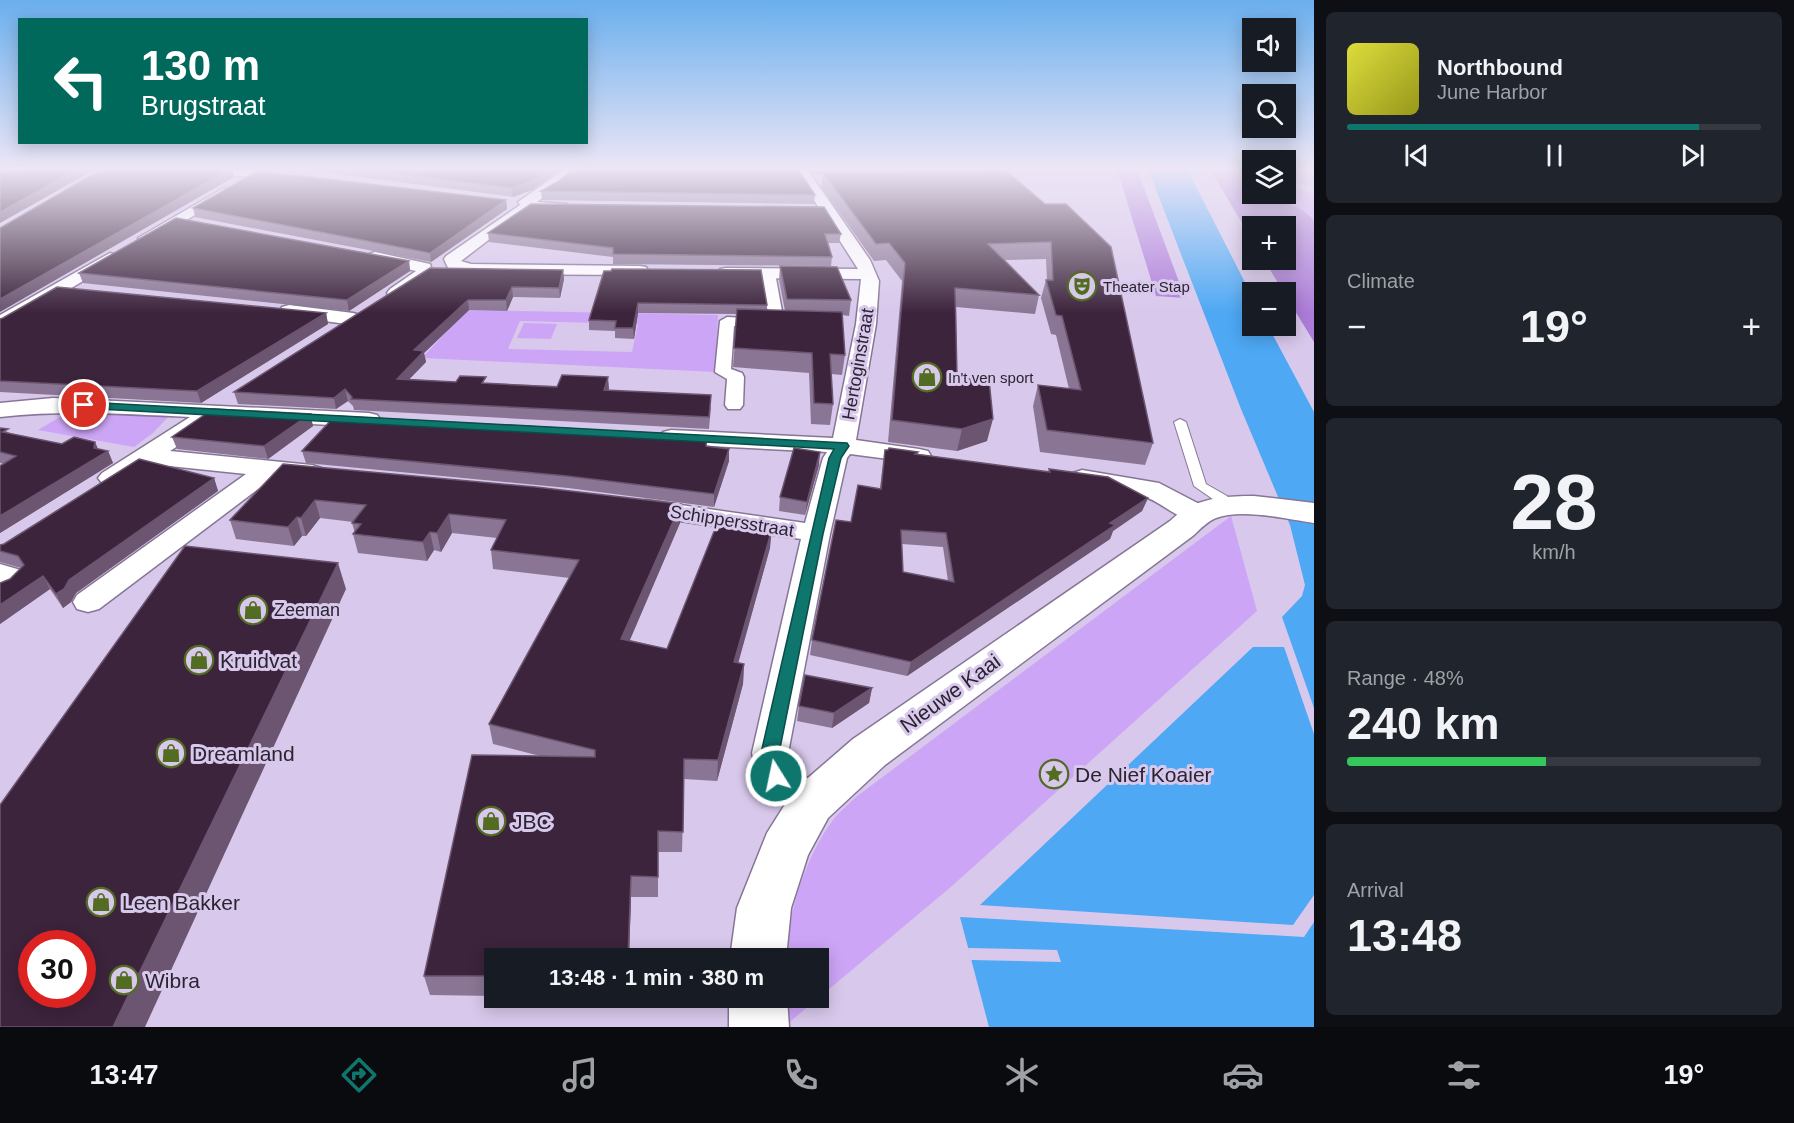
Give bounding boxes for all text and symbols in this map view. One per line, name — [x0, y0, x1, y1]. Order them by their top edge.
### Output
map controls — [1242, 18, 1296, 336]
button: sound — [1242, 18, 1296, 72]
icon: left — [42, 42, 120, 120]
text: 130 m — [141, 42, 260, 89]
text: Northbound — [1437, 55, 1563, 80]
text: June Harbor — [1437, 81, 1547, 103]
button: search — [1242, 84, 1296, 138]
text: Brugstraat — [141, 91, 266, 121]
icon: previous — [1400, 139, 1433, 172]
icon: pause — [1538, 139, 1571, 172]
icon: next — [1676, 139, 1709, 172]
button: layers — [1242, 150, 1296, 204]
button: + — [1242, 216, 1296, 270]
theatre icon: Theater Stap — [1066, 270, 1098, 302]
text: Climate — [1347, 270, 1415, 292]
place label: Theater Stap — [1103, 278, 1190, 295]
button: − — [1242, 282, 1296, 336]
text: 19° — [1520, 301, 1588, 352]
street label: Hertoginstraat — [838, 307, 878, 421]
text: − — [1347, 308, 1366, 345]
text: + — [1742, 308, 1761, 345]
shop icon: In't ven sport — [911, 361, 943, 393]
place label: In't ven sport — [948, 369, 1034, 386]
pin — [58, 379, 109, 430]
icon: arrive — [67, 388, 100, 421]
text: 28 — [1511, 458, 1597, 546]
street label: Schippersstraat — [669, 501, 795, 541]
text: km/h — [1532, 541, 1576, 563]
shop icon: Zeeman — [237, 594, 269, 626]
place label: Zeeman — [274, 600, 340, 620]
shop icon: Kruidvat — [183, 644, 215, 676]
place label: Kruidvat — [220, 649, 297, 672]
street label: Nieuwe Kaai — [896, 649, 1004, 737]
text: Range · 48% — [1347, 667, 1464, 689]
text: 240 km — [1347, 698, 1500, 749]
shop icon: Dreamland — [155, 737, 187, 769]
place label: Dreamland — [192, 742, 295, 765]
position arrow — [744, 744, 808, 808]
place icon: De Nief Koaier — [1038, 758, 1070, 790]
place label: De Nief Koaier — [1075, 763, 1212, 786]
shop icon: JBC — [475, 805, 507, 837]
place label: JBC — [512, 810, 552, 833]
text: Arrival — [1347, 879, 1404, 901]
shop icon: Leen Bakker — [85, 886, 117, 918]
place label: Leen Bakker — [122, 891, 240, 914]
text: 13:48 — [1347, 910, 1462, 961]
speed limit sign: 30 — [18, 930, 96, 1008]
shop icon: Wibra — [108, 964, 140, 996]
text: 13:48 · 1 min · 380 m — [549, 965, 764, 990]
place label: Wibra — [145, 969, 200, 992]
icon: directions — [338, 1054, 380, 1096]
icon: music — [559, 1054, 601, 1096]
icon: phone — [780, 1054, 822, 1096]
icon: climate — [1001, 1054, 1043, 1096]
icon: car — [1222, 1054, 1264, 1096]
icon: filters — [1443, 1054, 1485, 1096]
text: 13:47 — [90, 1060, 159, 1090]
text: 19° — [1664, 1060, 1704, 1090]

